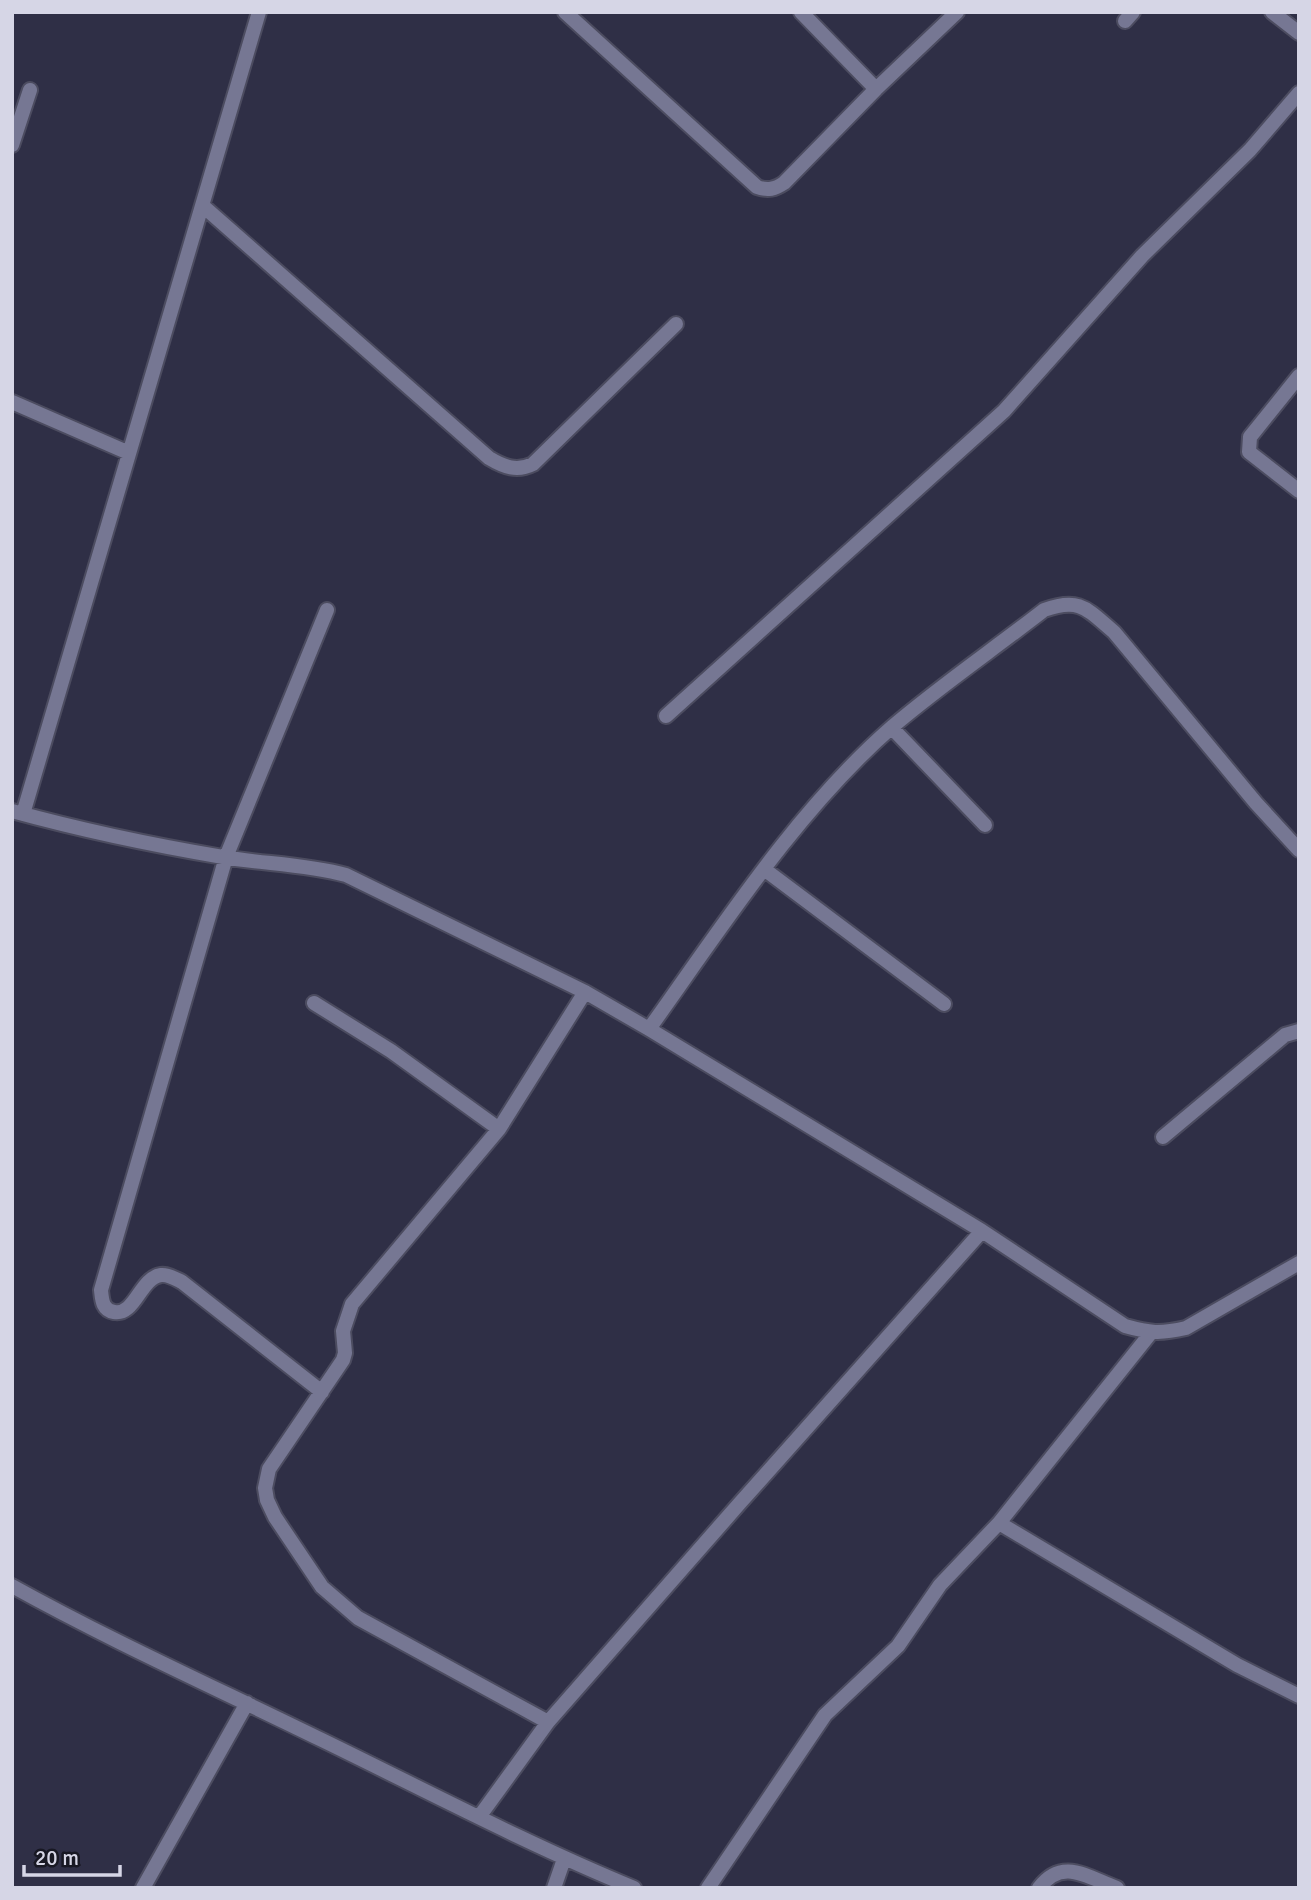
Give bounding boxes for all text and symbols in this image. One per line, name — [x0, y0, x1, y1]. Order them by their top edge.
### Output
scale bar — [24, 1834, 121, 1878]
text: 20 m — [35, 1845, 79, 1871]

